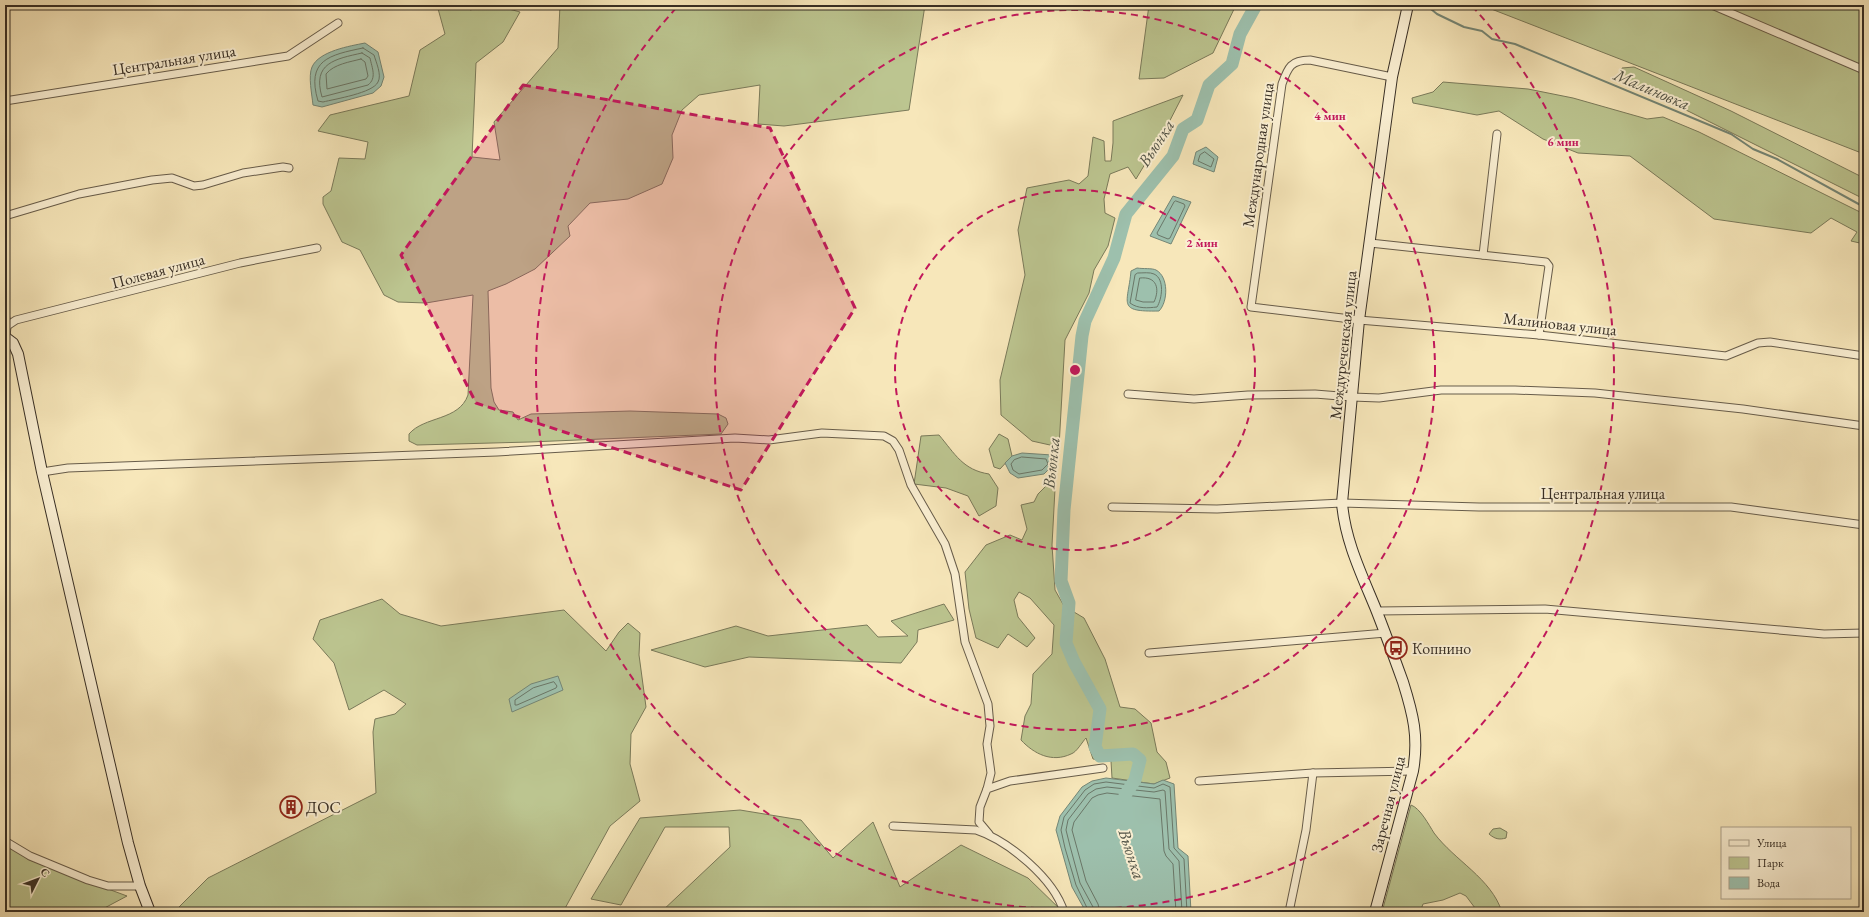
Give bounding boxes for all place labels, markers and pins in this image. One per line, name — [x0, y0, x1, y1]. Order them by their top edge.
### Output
centre of rings — [1068, 363, 1082, 377]
bus stop icon: Копнино — [1383, 635, 1409, 661]
place label: Копнино — [1412, 638, 1471, 659]
building icon: ДОС — [278, 794, 304, 820]
place label: ДОС — [306, 797, 341, 818]

